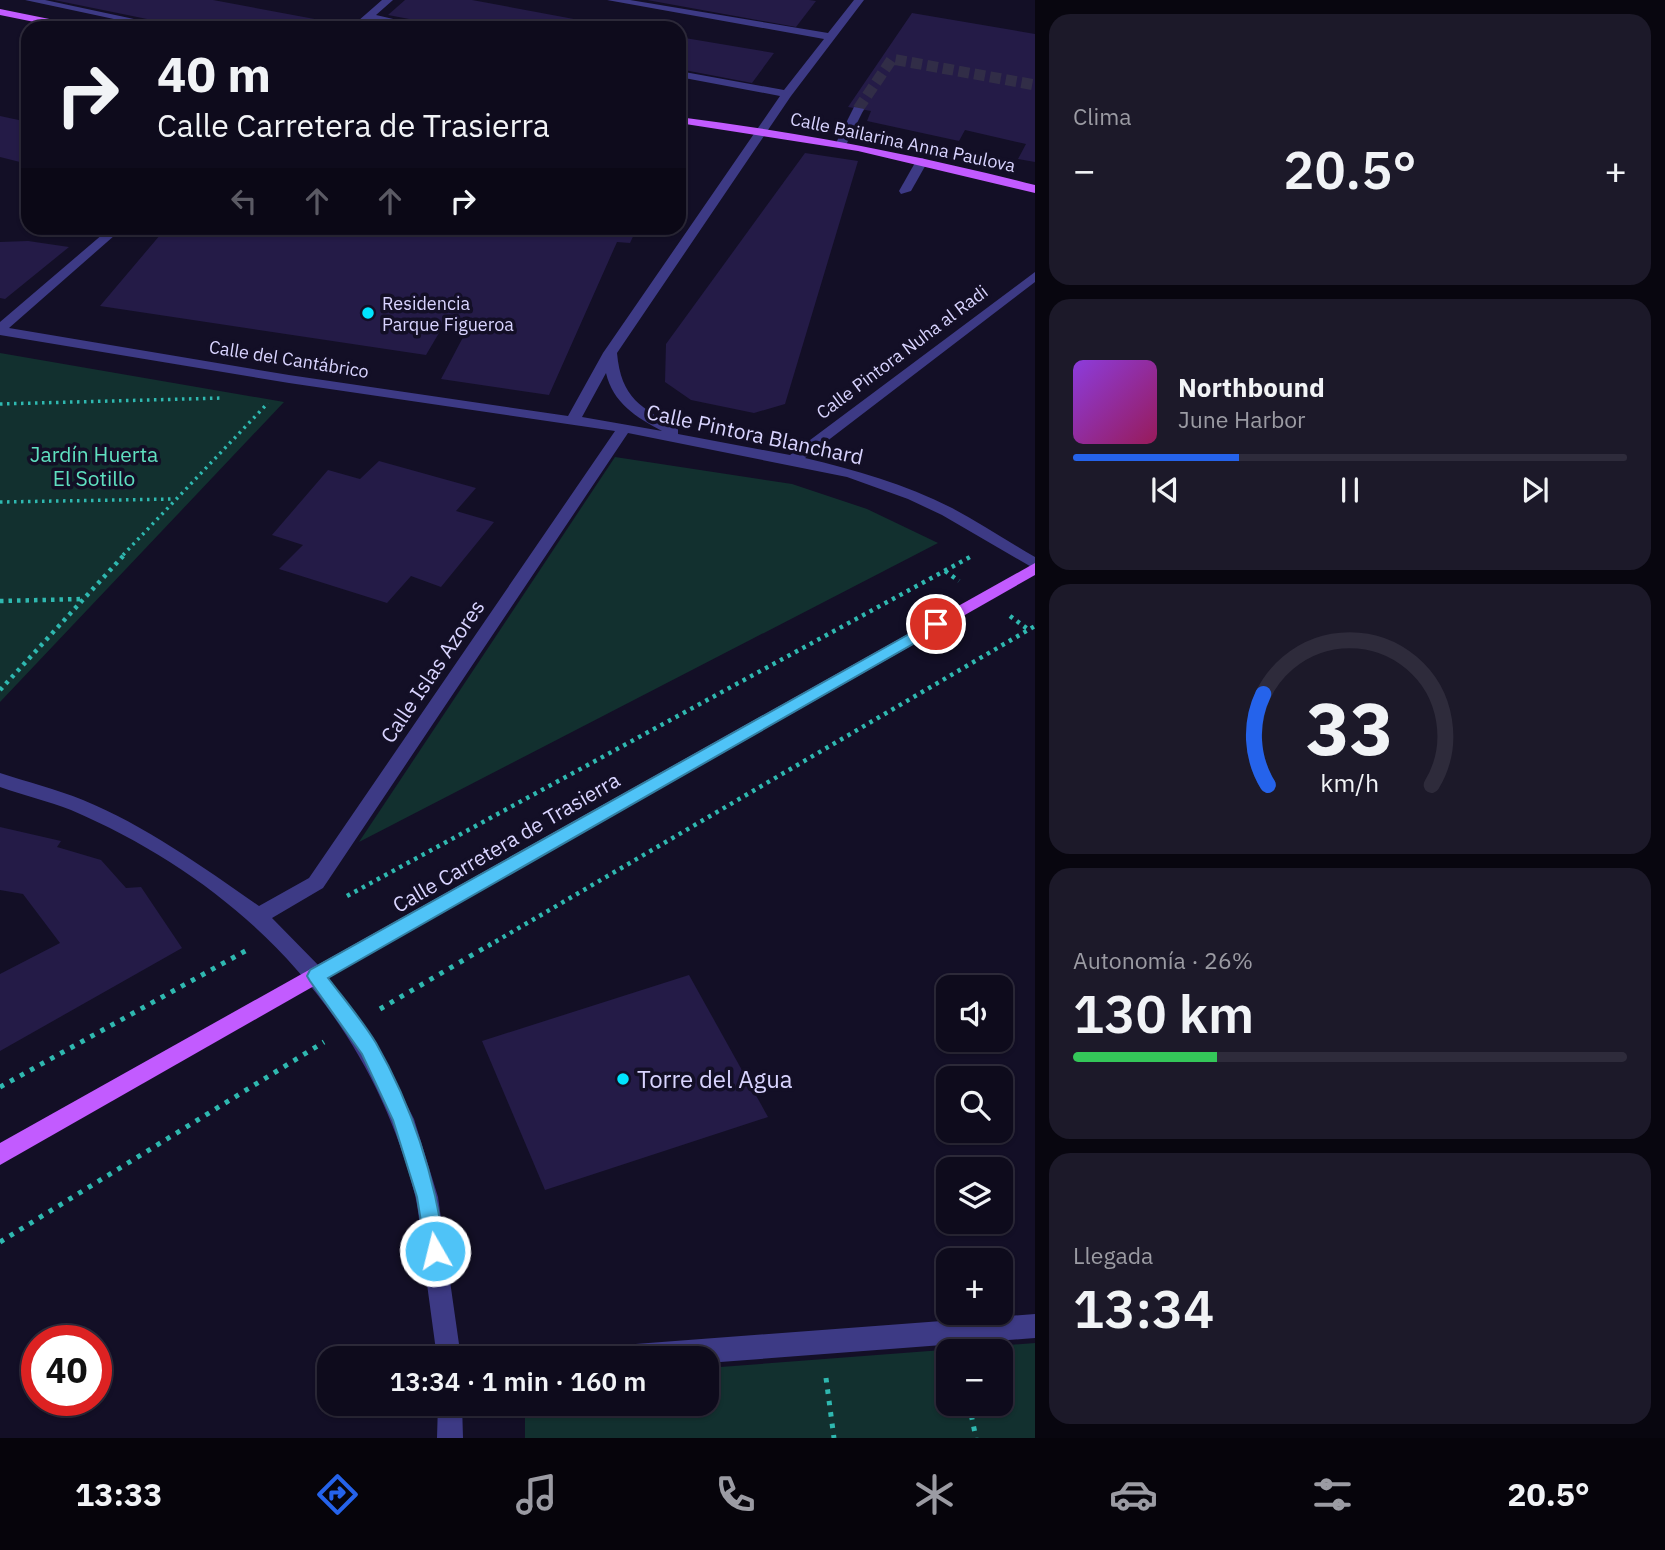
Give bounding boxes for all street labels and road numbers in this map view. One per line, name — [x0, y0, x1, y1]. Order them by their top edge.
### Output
street label: Calle Bailarina Anna Paulova — [788, 107, 1018, 177]
street label: Calle Pintora Nuha al Radi — [812, 280, 992, 424]
street label: Calle del Cantábrico — [207, 335, 371, 383]
street label: Calle Pintora Blanchard — [644, 397, 866, 471]
street label: Calle Islas Azores — [374, 594, 490, 748]
street label: Calle Carretera de Trasierra — [387, 765, 625, 919]

